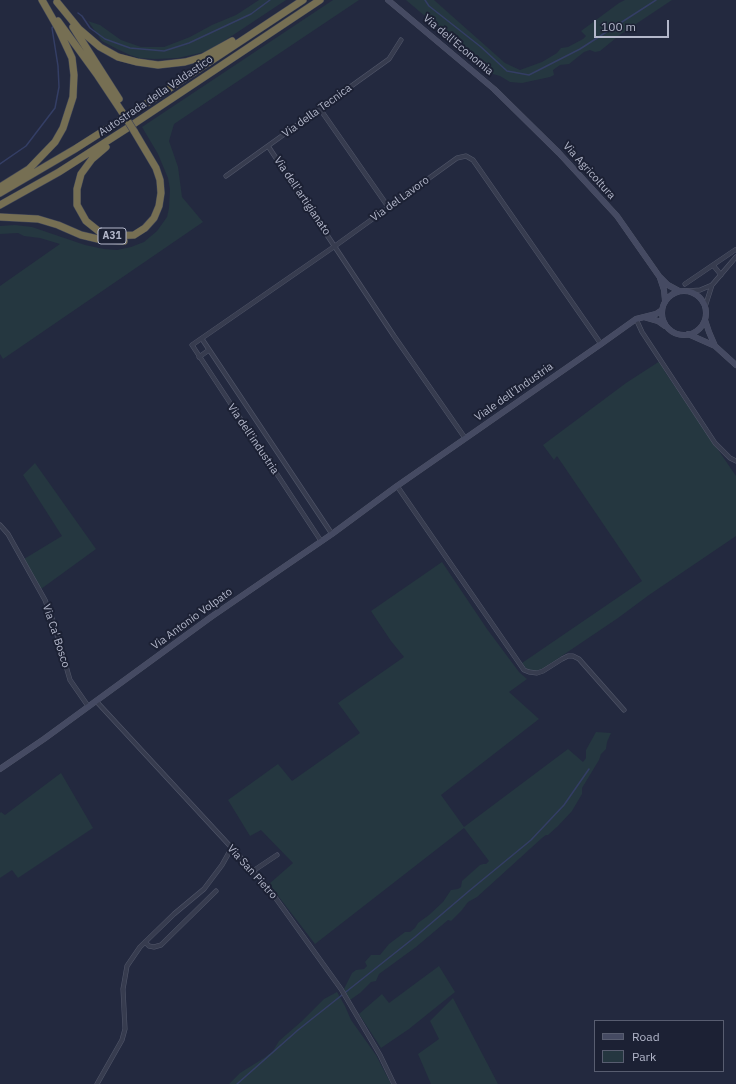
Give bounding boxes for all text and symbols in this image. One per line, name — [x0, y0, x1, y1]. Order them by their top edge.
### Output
street label: Via dell'Economia — [420, 12, 496, 78]
scale bar — [596, 12, 671, 38]
text: 100 m — [601, 19, 636, 34]
street label: Autostrada della Valdastico — [96, 53, 216, 139]
street label: Via della Tecnica — [280, 81, 354, 141]
street label: Via Agricoltura — [560, 140, 618, 202]
street label: Via dell'artigianato — [271, 154, 333, 238]
street label: Via del Lavoro — [368, 173, 432, 225]
road number: A31 — [98, 228, 126, 244]
street label: Viale dell'Industria — [472, 360, 556, 424]
street label: Via dell'industria — [225, 401, 281, 477]
street label: Via Antonio Volpato — [149, 585, 235, 653]
street label: Via Ca' Bosco — [40, 603, 72, 669]
street label: Via San Pietro — [224, 842, 280, 902]
legend — [594, 1020, 724, 1072]
text: Road — [632, 1029, 660, 1044]
text: Park — [632, 1049, 656, 1064]

